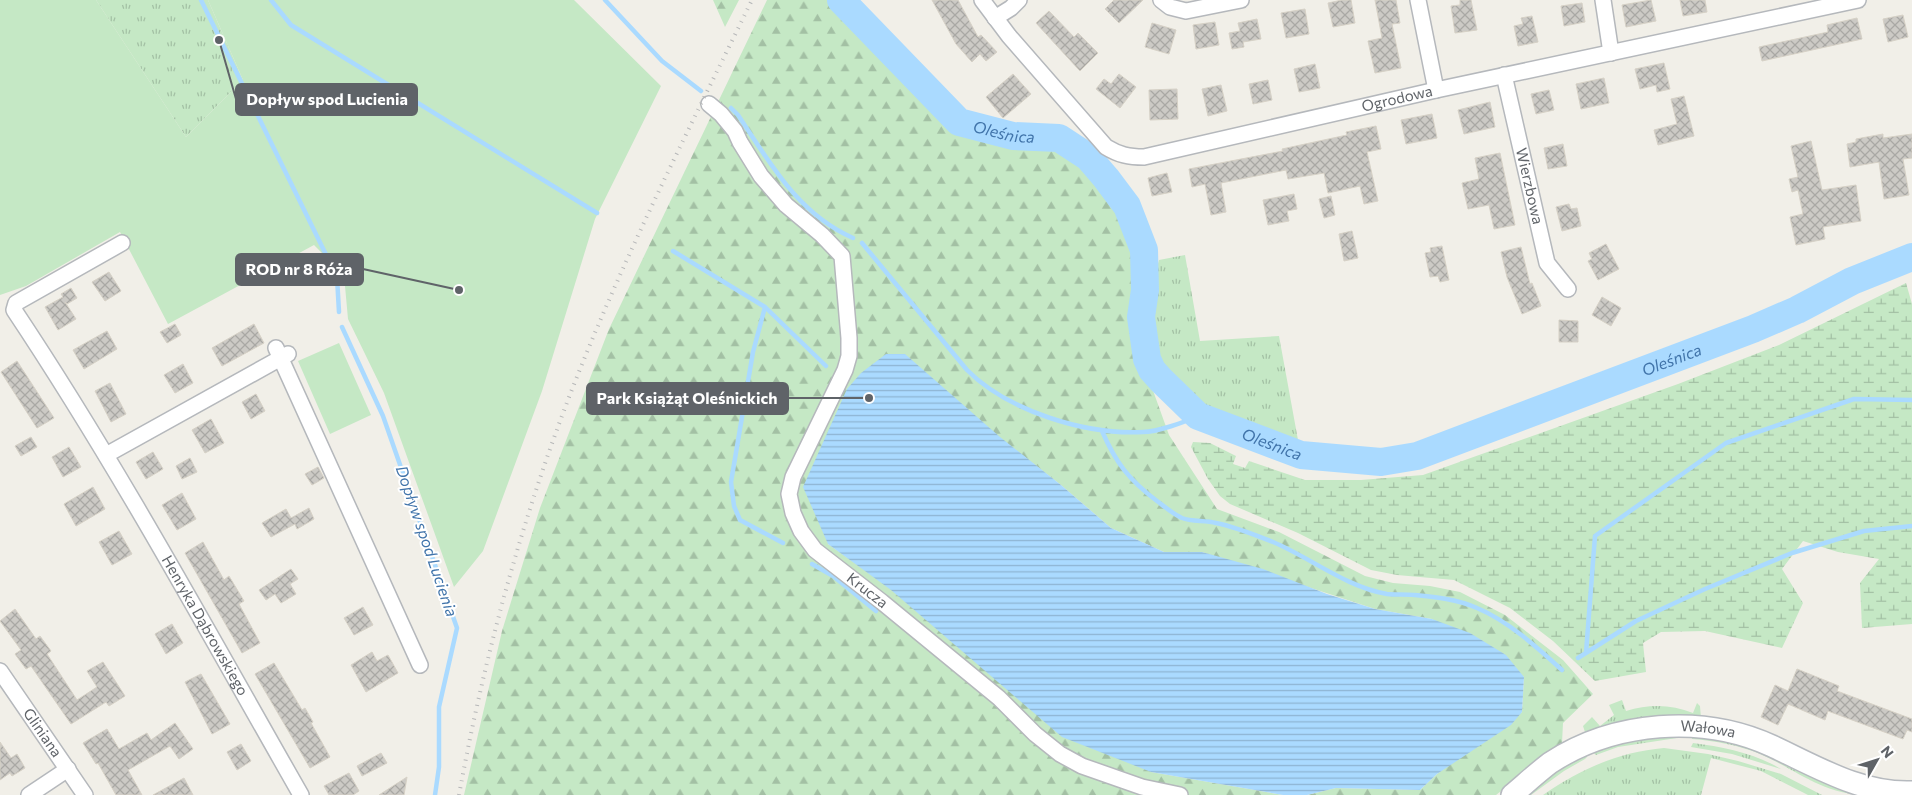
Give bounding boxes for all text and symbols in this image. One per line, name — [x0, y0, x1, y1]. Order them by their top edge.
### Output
street label: Ogrodowa — [1360, 81, 1434, 115]
callout: Dopływ spod Lucienia — [236, 84, 417, 115]
text: Dopływ spod Lucienia — [246, 89, 408, 108]
water label: Oleśnica — [971, 116, 1035, 146]
street label: Wierzbowa — [1513, 146, 1548, 226]
callout: ROD nr 8 Róża — [236, 254, 363, 285]
text: ROD nr 8 Róża — [245, 259, 353, 278]
water label: Oleśnica — [1639, 339, 1704, 379]
callout: Park Książąt Oleśnickich — [587, 383, 788, 414]
text: Park Książąt Oleśnickich — [596, 388, 778, 407]
water label: Oleśnica — [1240, 424, 1305, 463]
water label: Dopływ spod Lucienia — [393, 463, 462, 619]
street label: Henryka Dąbrowskiego — [159, 552, 253, 698]
street label: Krucza — [844, 568, 892, 611]
street label: Gliniana — [20, 704, 66, 760]
street label: Wałowa — [1680, 716, 1738, 741]
north arrow — [1852, 735, 1902, 785]
text: N — [1878, 742, 1897, 761]

